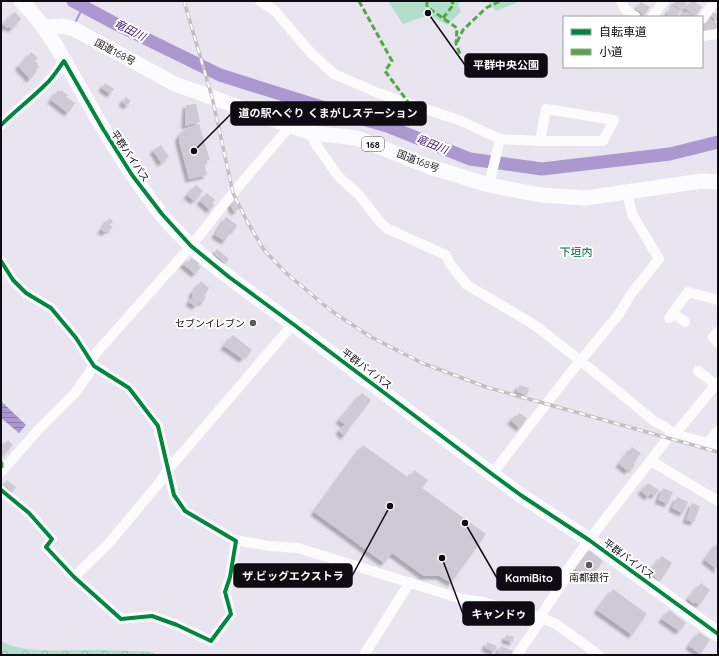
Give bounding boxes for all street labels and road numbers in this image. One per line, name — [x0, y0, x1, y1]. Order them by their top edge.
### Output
street label: 国道168号 — [92, 36, 138, 68]
street label: 平群バイパス — [108, 128, 152, 184]
road number: 168 — [362, 137, 384, 151]
street label: 国道168号 — [395, 147, 441, 175]
street label: 平群バイパス — [339, 346, 395, 392]
street label: 平群バイパス — [601, 536, 657, 582]

